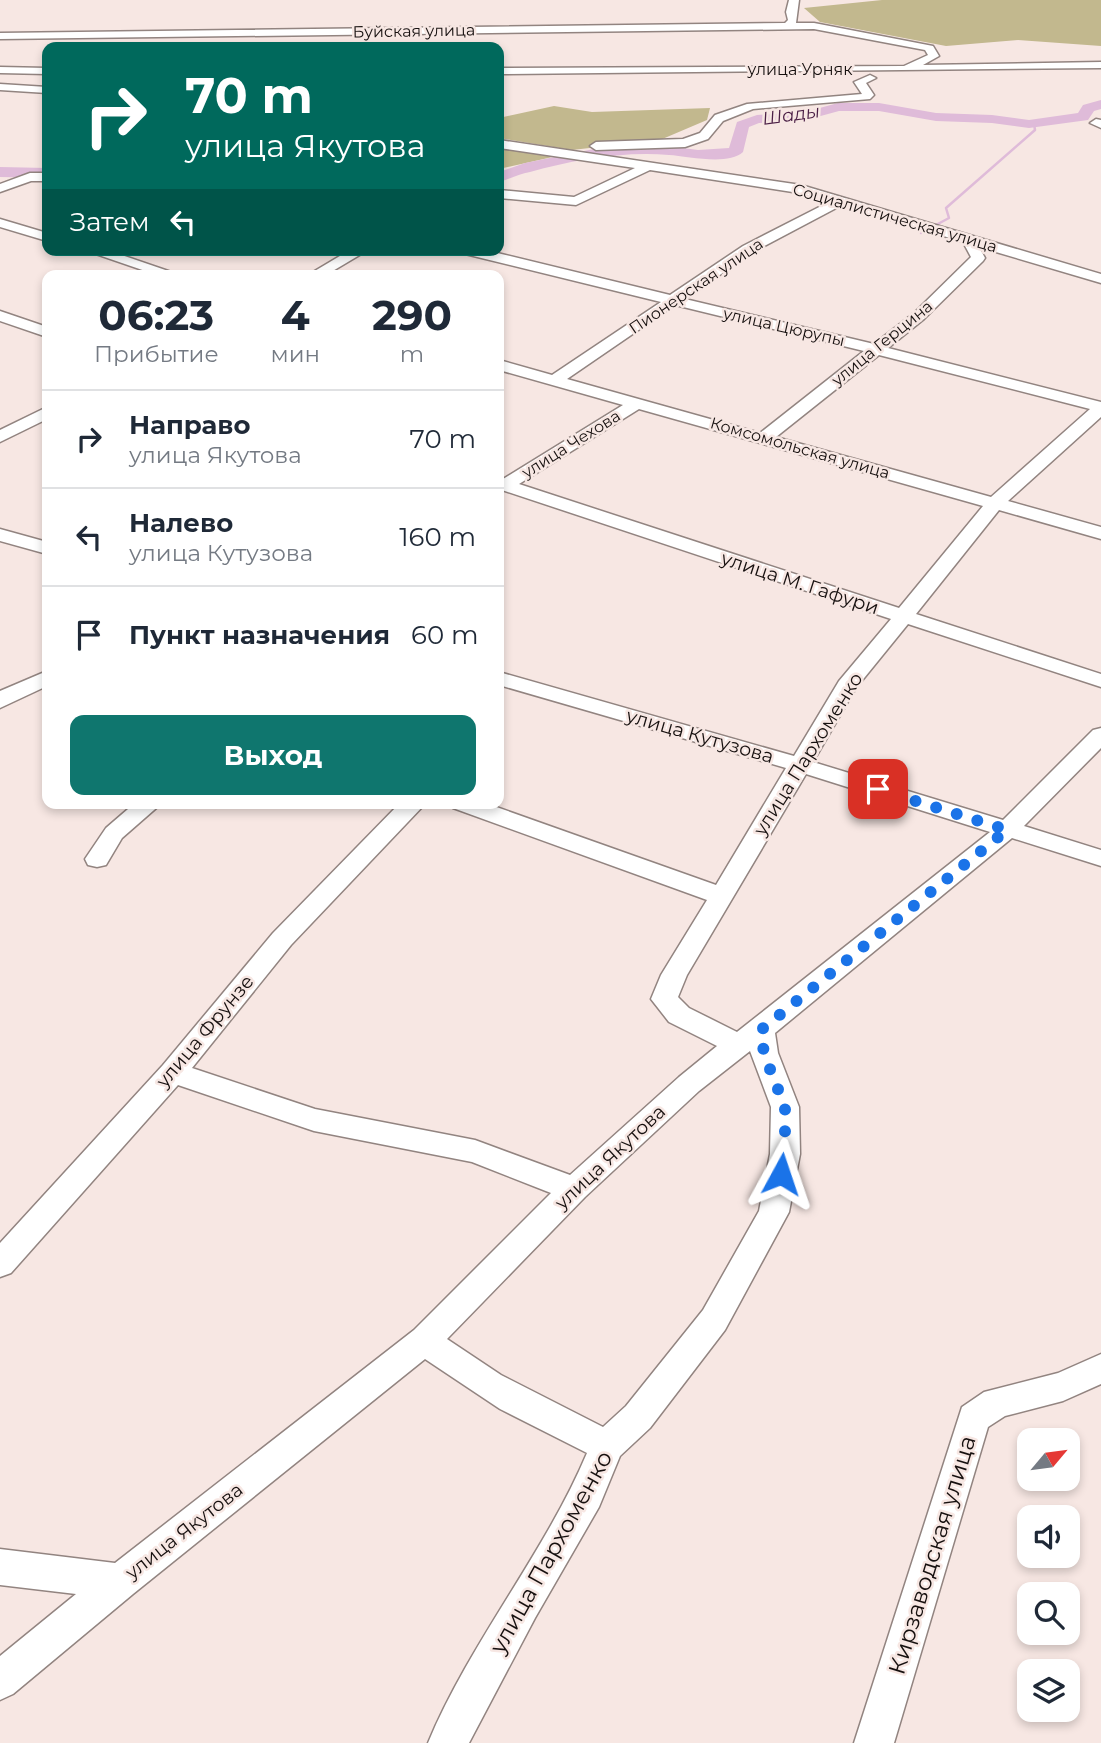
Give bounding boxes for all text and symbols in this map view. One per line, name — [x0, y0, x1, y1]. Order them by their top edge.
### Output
street label: Буйская улица — [353, 20, 475, 42]
street label: улица Урняк — [746, 60, 853, 79]
text: 70 m — [185, 66, 313, 125]
icon: right — [70, 70, 161, 161]
water label: Шады — [761, 100, 821, 130]
text: улица Якутова — [185, 126, 425, 165]
street label: Социалистическая улица — [791, 180, 999, 256]
icon: left — [164, 203, 202, 241]
text: Затем — [70, 206, 150, 238]
street label: Пионерская улица — [625, 234, 767, 338]
text: 06:23 — [98, 289, 214, 341]
text: 4 — [281, 289, 310, 341]
text: 290 — [372, 289, 452, 341]
street label: улица Герцина — [827, 296, 936, 390]
street label: улица Цюрупы — [720, 304, 847, 350]
text: Прибытие — [94, 340, 219, 368]
text: мин — [271, 340, 320, 368]
text: m — [400, 340, 424, 368]
street label: улица Чехова — [517, 406, 624, 482]
text: Направо — [129, 409, 250, 441]
street label: Комсомольская улица — [708, 413, 892, 483]
icon: right — [70, 420, 108, 458]
text: 70 m — [410, 423, 476, 455]
text: улица Якутова — [129, 441, 302, 469]
text: Налево — [129, 507, 233, 539]
icon: left — [70, 518, 108, 556]
text: 160 m — [399, 521, 476, 553]
text: улица Кутузова — [129, 539, 313, 567]
street label: улица М. Гафури — [717, 546, 882, 619]
icon: arrive — [70, 616, 108, 654]
text: Пункт назначения — [129, 619, 390, 651]
text: 60 m — [411, 619, 479, 651]
street label: улица Пархоменко — [748, 668, 868, 841]
street label: улица Кутузова — [623, 704, 776, 768]
button: Выход — [70, 715, 476, 795]
pin — [848, 759, 908, 819]
icon: arrive — [859, 770, 897, 808]
street label: улица Фрунзе — [151, 970, 259, 1093]
street label: улица Якутова — [549, 1100, 670, 1215]
position arrow — [744, 1137, 818, 1211]
north arrow — [1017, 1428, 1080, 1491]
map controls — [1017, 1428, 1080, 1722]
street label: Кирзаводская улица — [882, 1432, 982, 1678]
street label: улица Пархоменко — [483, 1446, 618, 1659]
street label: улица Якутова — [120, 1478, 247, 1585]
button: sound — [1017, 1505, 1080, 1568]
button: search — [1017, 1582, 1080, 1645]
button: layers — [1017, 1659, 1080, 1722]

